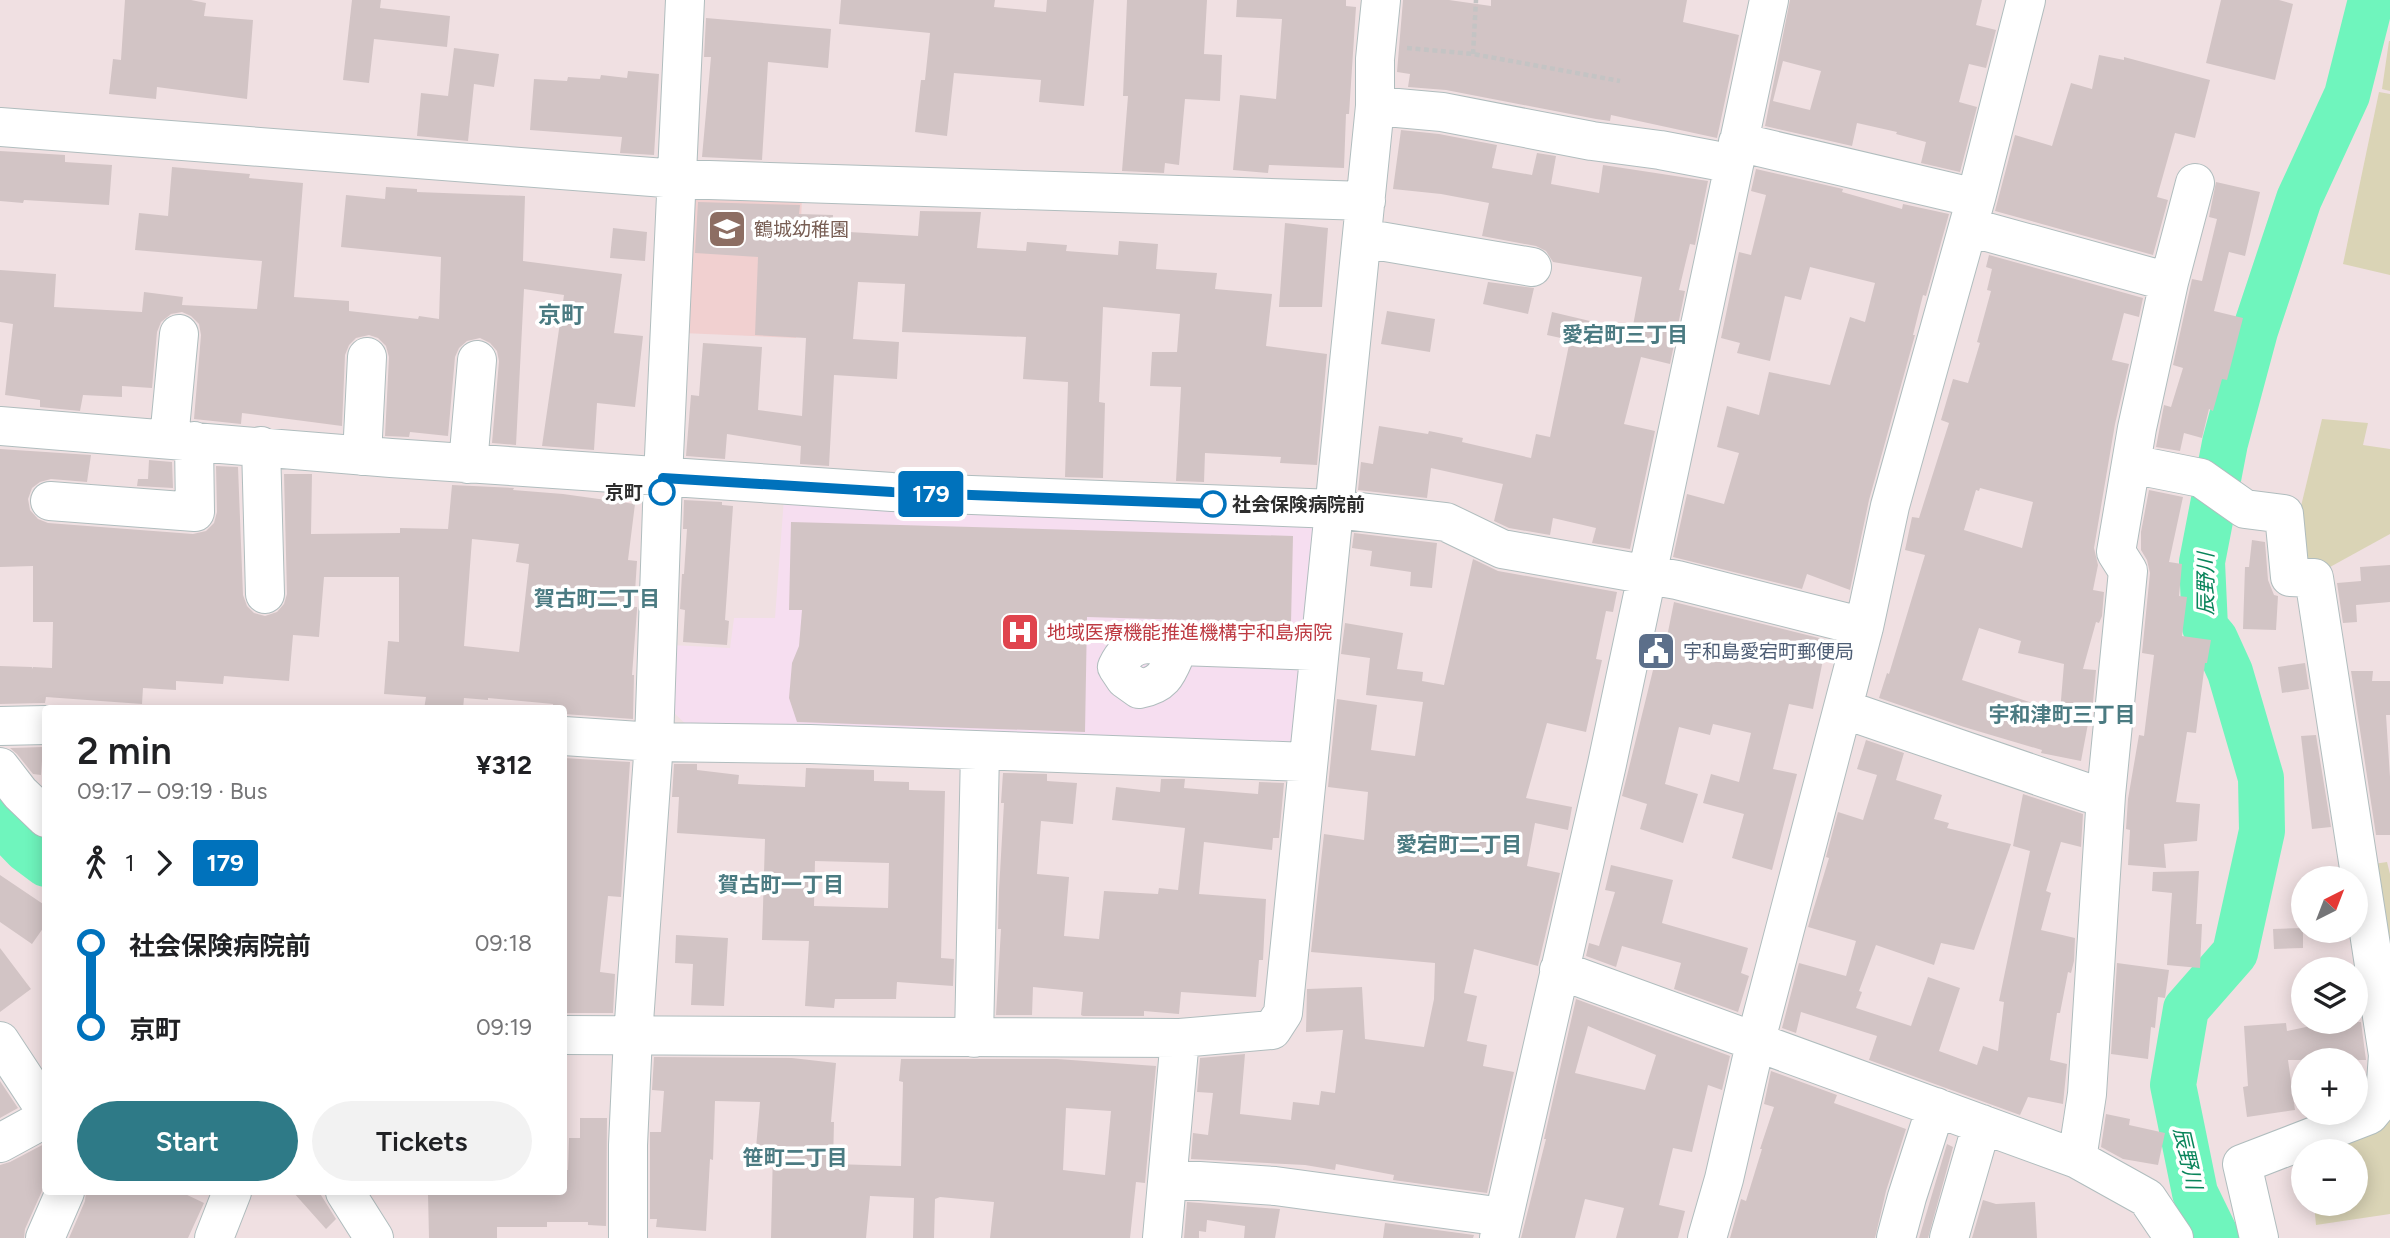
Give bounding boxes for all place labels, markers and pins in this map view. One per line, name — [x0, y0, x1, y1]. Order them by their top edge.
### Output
school or university icon: 鶴城幼稚園 — [706, 208, 748, 250]
place label: 鶴城幼稚園 — [754, 218, 849, 241]
marker: 京町 — [649, 479, 675, 505]
place label: 京町 — [605, 481, 643, 504]
marker: 社会保険病院前 — [1200, 491, 1226, 517]
place label: 社会保険病院前 — [1232, 493, 1365, 516]
hospital icon: 地域医療機能推進機構宇和島病院 — [999, 611, 1041, 653]
place label: 地域医療機能推進機構宇和島病院 — [1047, 621, 1332, 644]
public building icon: 宇和島愛宕町郵便局 — [1635, 630, 1677, 672]
place label: 宇和島愛宕町郵便局 — [1683, 640, 1854, 663]

